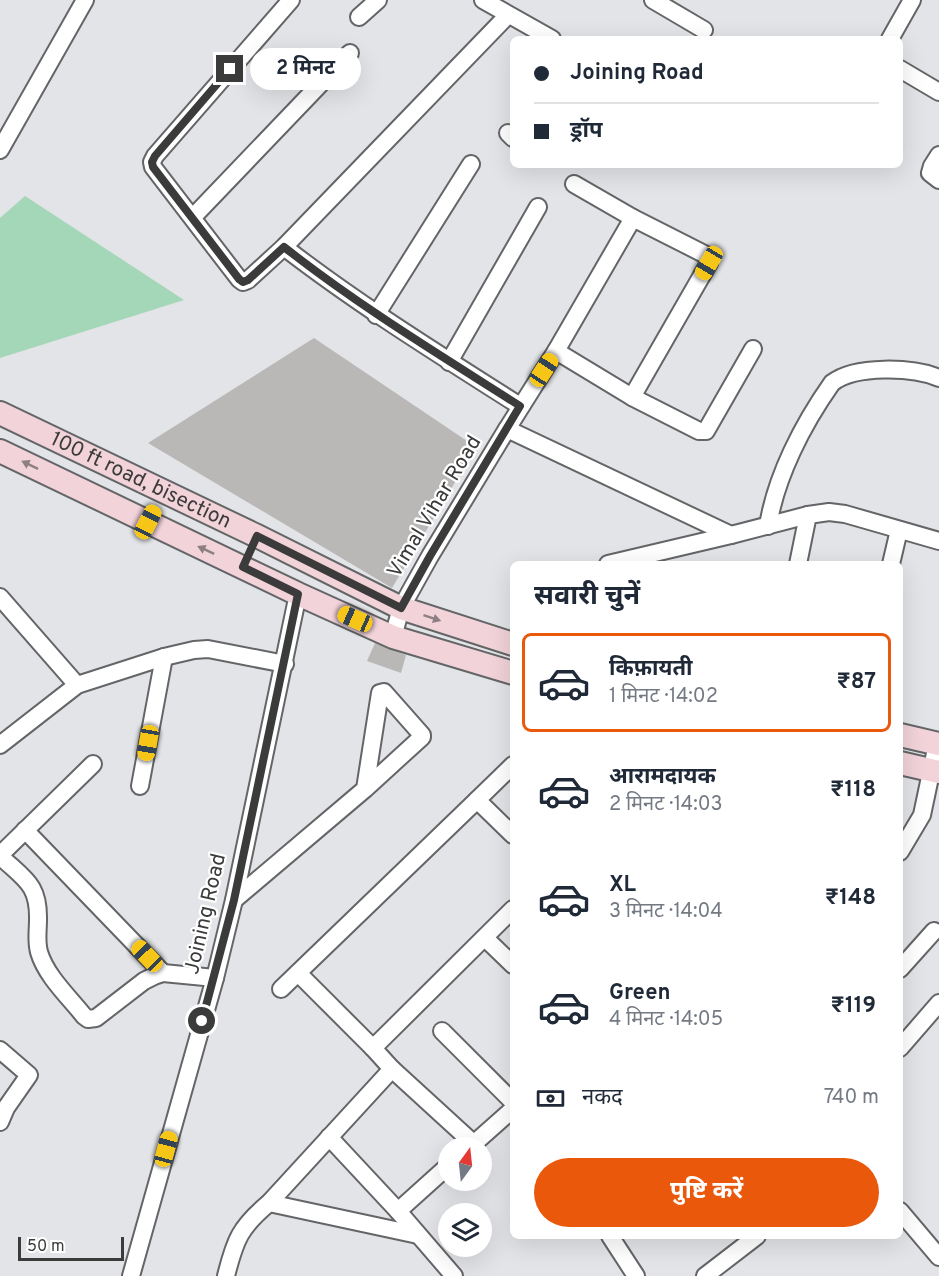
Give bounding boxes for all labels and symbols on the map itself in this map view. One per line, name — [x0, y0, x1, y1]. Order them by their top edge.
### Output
callout: 2 मिनट — [251, 48, 362, 90]
route end — [216, 55, 243, 82]
car — [692, 243, 726, 283]
car — [527, 350, 561, 390]
street label: 100 ft road, bisection — [46, 426, 236, 535]
street label: Vimal Vihar Road — [382, 431, 488, 583]
one-way arrow — [22, 461, 39, 470]
car — [132, 502, 164, 542]
one-way arrow — [198, 545, 215, 554]
car — [335, 603, 375, 635]
one-way arrow — [423, 614, 441, 623]
car — [136, 724, 160, 762]
street label: Joining Road — [179, 851, 233, 977]
car — [128, 937, 166, 975]
route start — [188, 1007, 215, 1034]
car — [153, 1129, 179, 1169]
north arrow — [438, 1137, 492, 1191]
scale bar — [18, 1234, 124, 1262]

